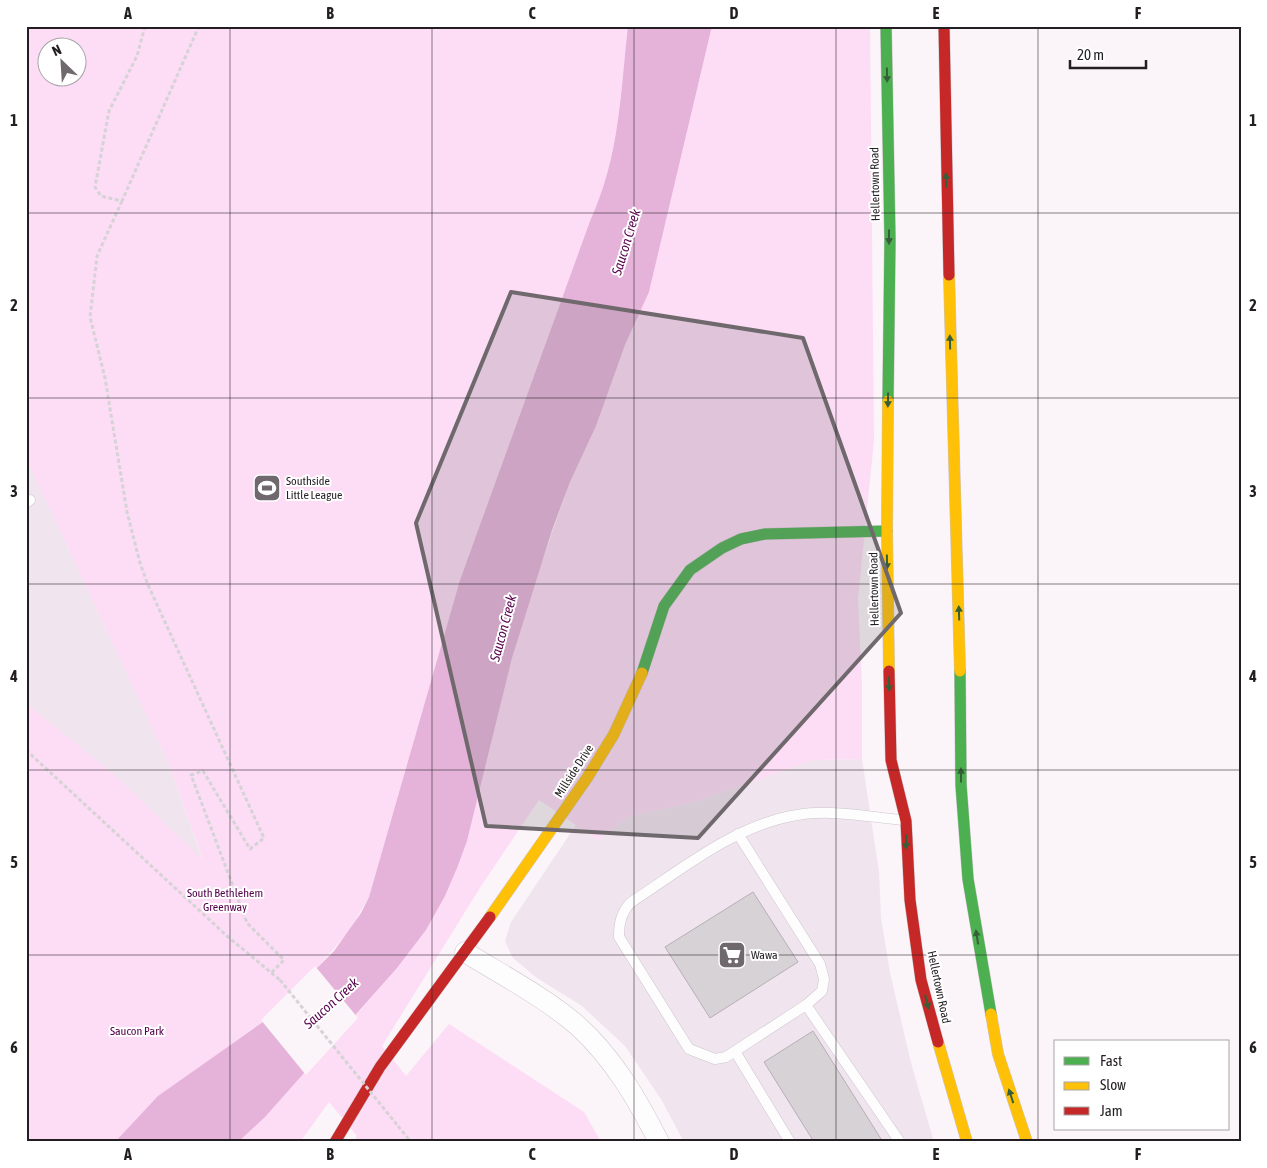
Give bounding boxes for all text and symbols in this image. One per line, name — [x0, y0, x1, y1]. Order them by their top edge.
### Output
text: A — [123, 4, 132, 22]
text: B — [326, 4, 334, 22]
text: C — [528, 4, 536, 22]
text: D — [730, 4, 739, 22]
text: E — [933, 4, 940, 22]
text: F — [1135, 4, 1142, 22]
north arrow — [38, 38, 88, 88]
scale bar — [1070, 38, 1146, 70]
text: N — [49, 41, 64, 59]
text: 20 m — [1077, 46, 1104, 63]
one-way arrow — [883, 67, 891, 83]
text: 1 — [10, 111, 18, 129]
text: 1 — [1249, 111, 1257, 129]
street label: Hellertown Road — [867, 147, 883, 221]
one-way arrow — [942, 172, 950, 188]
water label: Saucon Creek — [608, 206, 644, 278]
one-way arrow — [886, 230, 894, 246]
text: 2 — [10, 296, 18, 314]
text: 2 — [1249, 296, 1257, 314]
one-way arrow — [946, 334, 954, 350]
one-way arrow — [884, 392, 892, 408]
sports icon: Southside Little League — [252, 473, 282, 503]
place label: Southside Little League — [286, 474, 343, 502]
text: 3 — [10, 482, 18, 500]
text: 3 — [1249, 482, 1257, 500]
street label: Hellertown Road — [866, 552, 882, 626]
one-way arrow — [883, 555, 891, 571]
water label: Saucon Creek — [486, 592, 520, 664]
one-way arrow — [955, 605, 963, 621]
text: 4 — [9, 667, 18, 685]
text: 4 — [1248, 667, 1257, 685]
one-way arrow — [885, 677, 893, 693]
street label: Millside Drive — [552, 742, 596, 800]
one-way arrow — [957, 767, 965, 783]
one-way arrow — [902, 834, 910, 850]
text: 5 — [10, 853, 18, 871]
text: 5 — [1249, 853, 1257, 871]
park label: South Bethlehem Greenway — [187, 886, 263, 914]
one-way arrow — [973, 929, 981, 945]
supermarket icon: Wawa — [717, 940, 747, 970]
place label: Wawa — [751, 948, 778, 962]
street label: Hellertown Road — [924, 949, 954, 1025]
water label: Saucon Creek — [300, 974, 362, 1032]
one-way arrow — [923, 995, 931, 1010]
park label: Saucon Park — [110, 1024, 165, 1038]
text: 6 — [10, 1038, 18, 1056]
text: 6 — [1249, 1038, 1257, 1056]
legend — [1054, 1040, 1230, 1130]
text: Fast — [1100, 1052, 1122, 1069]
text: Slow — [1100, 1076, 1126, 1093]
one-way arrow — [1007, 1088, 1015, 1103]
text: Jam — [1100, 1102, 1123, 1119]
text: A — [123, 1145, 132, 1163]
text: B — [326, 1145, 334, 1163]
text: C — [528, 1145, 536, 1163]
text: D — [730, 1145, 739, 1163]
text: E — [933, 1145, 940, 1163]
text: F — [1135, 1145, 1142, 1163]

